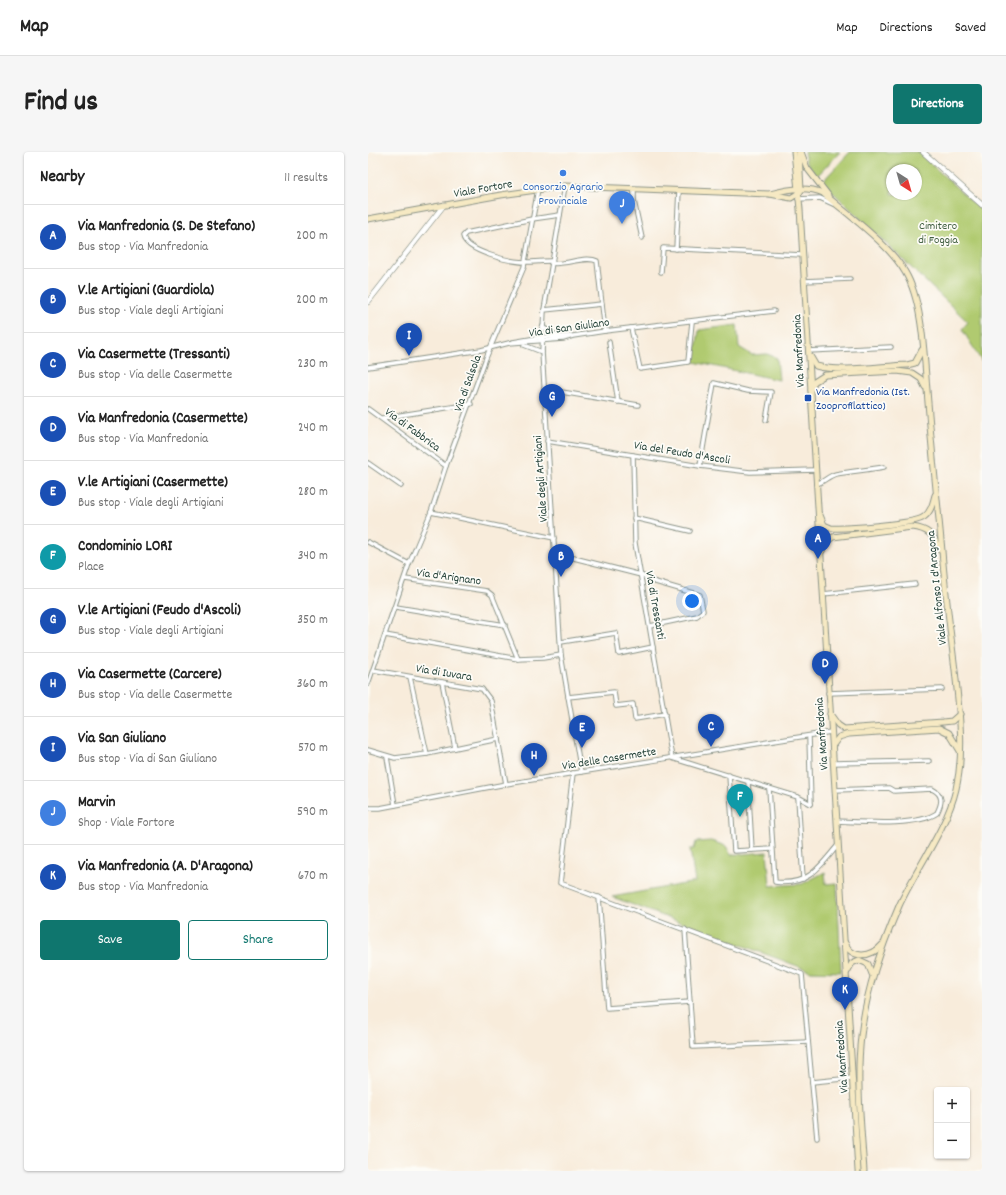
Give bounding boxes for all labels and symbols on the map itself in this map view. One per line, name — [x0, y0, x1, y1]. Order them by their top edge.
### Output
north arrow — [886, 164, 922, 200]
marker: Consorzio Agrario Provinciale — [558, 168, 568, 178]
street label: Viale Fortore — [453, 176, 514, 203]
place label: Consorzio Agrario Provinciale — [523, 179, 603, 210]
pin: J — [609, 191, 635, 224]
park label: Cimitero di Foggia — [918, 218, 958, 249]
street label: Via di San Giuliano — [528, 314, 611, 343]
street label: Via Manfredonia — [789, 314, 810, 388]
pin: I — [396, 323, 422, 356]
street label: Via di Salsola — [450, 352, 487, 414]
pin: G — [539, 384, 565, 417]
place label: Via Manfredonia (Ist. Zooprofilattico) — [816, 384, 910, 415]
marker: Via Manfredonia (Ist. Zooprofilattico) — [803, 393, 813, 403]
street label: Via di Fabbrica — [381, 404, 444, 457]
street label: Viale degli Artigiani — [530, 435, 553, 523]
street label: Via del Feudo d'Ascoli — [632, 437, 731, 469]
pin: A — [805, 526, 831, 559]
street label: Viale Alfonso I d'Aragona — [923, 529, 952, 646]
pin: B — [548, 544, 574, 577]
street label: Via d'Arignano — [415, 565, 482, 590]
street label: Via di Tressanti — [640, 570, 669, 641]
your location — [682, 591, 702, 611]
pin: D — [812, 651, 838, 684]
street label: Via di Iuvara — [415, 661, 473, 686]
street label: Via Manfredonia — [811, 697, 834, 771]
pin: C — [698, 714, 724, 747]
pin: E — [569, 715, 595, 748]
pin: H — [521, 743, 547, 776]
street label: Via delle Casermette — [561, 744, 657, 775]
pin: F — [727, 784, 753, 817]
pin: K — [832, 977, 858, 1010]
street label: Via Manfredonia — [831, 1020, 854, 1094]

